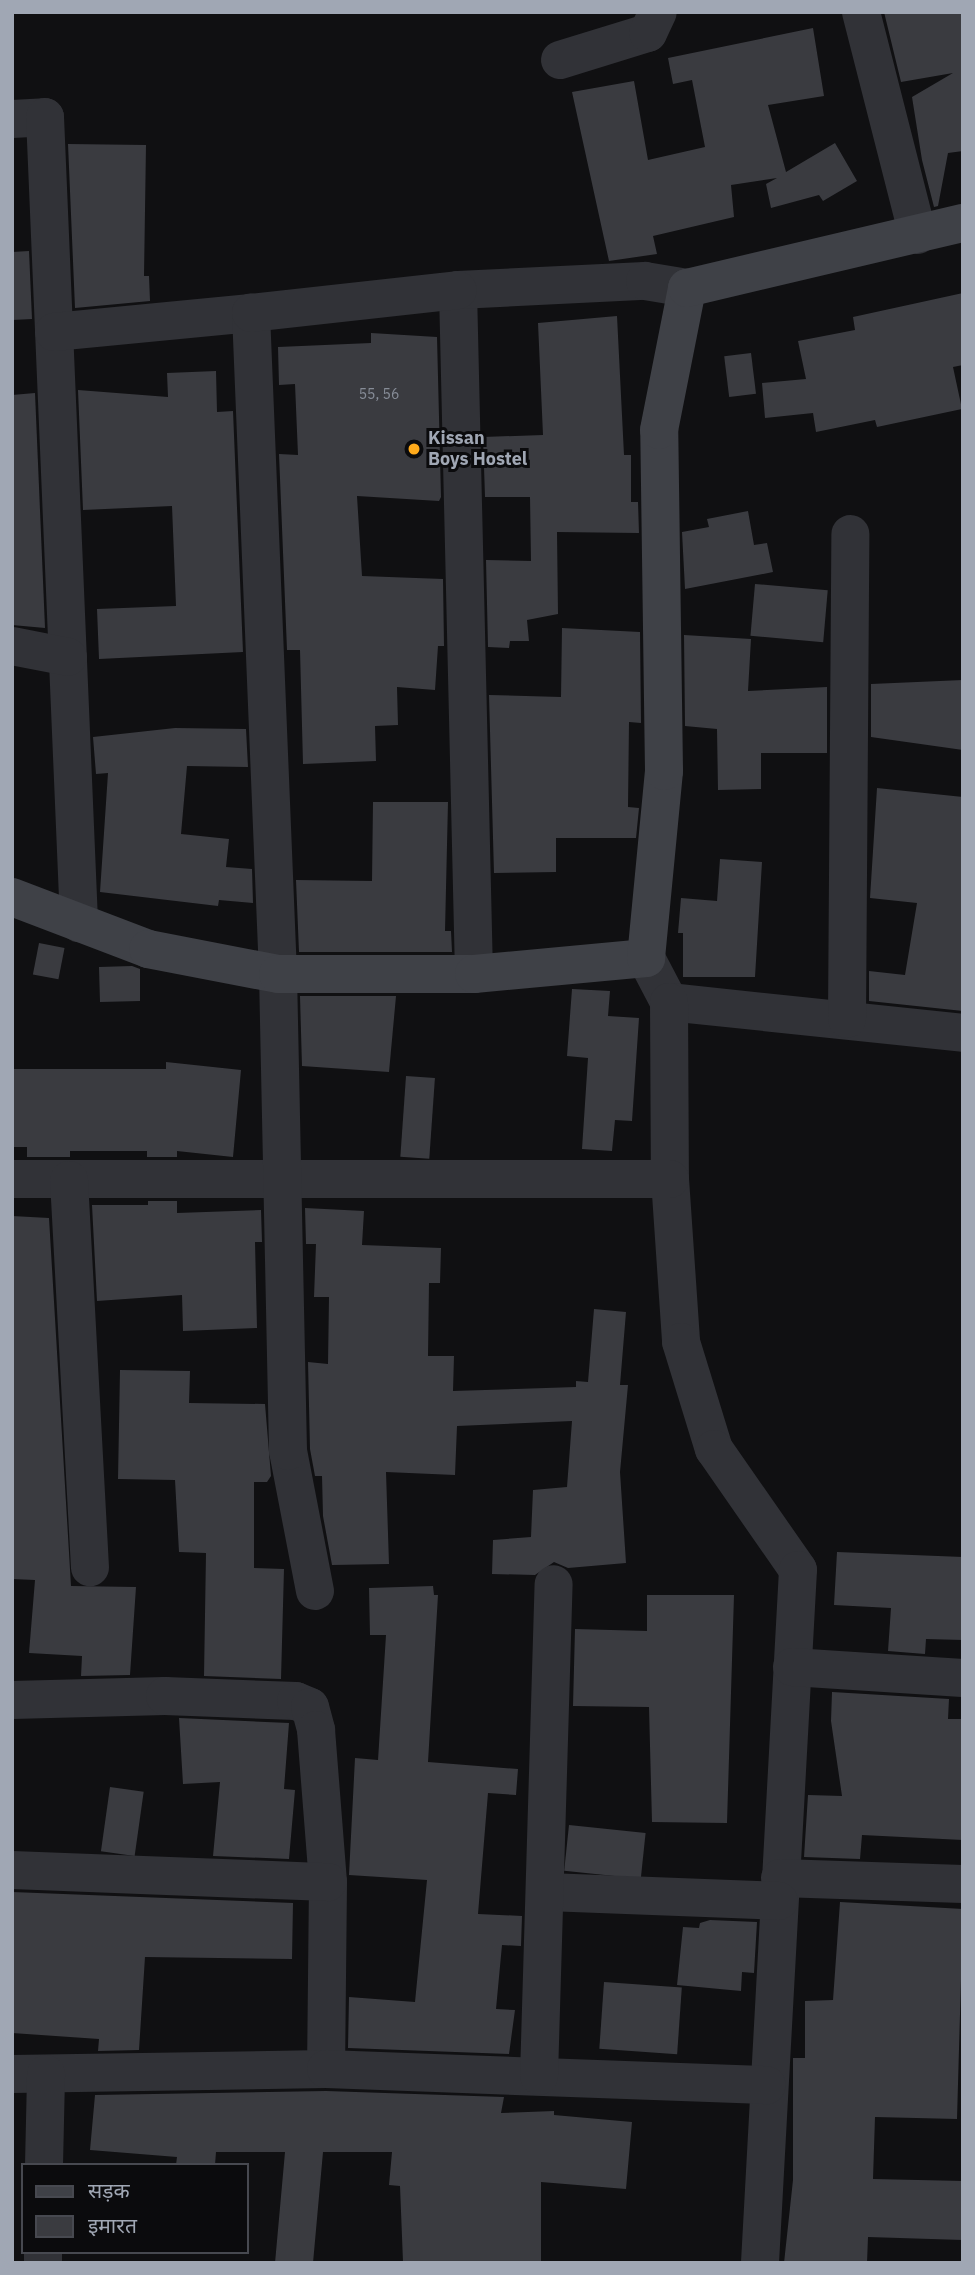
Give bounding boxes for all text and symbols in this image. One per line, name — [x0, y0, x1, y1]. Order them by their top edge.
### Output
house number: 55, 56 — [359, 386, 399, 402]
place label: Kissan Boys Hostel — [428, 428, 527, 471]
marker: Kissan Boys Hostel — [406, 441, 422, 457]
legend — [21, 2163, 248, 2254]
text: सड़क — [88, 2176, 130, 2204]
text: इमारत — [88, 2211, 137, 2239]

